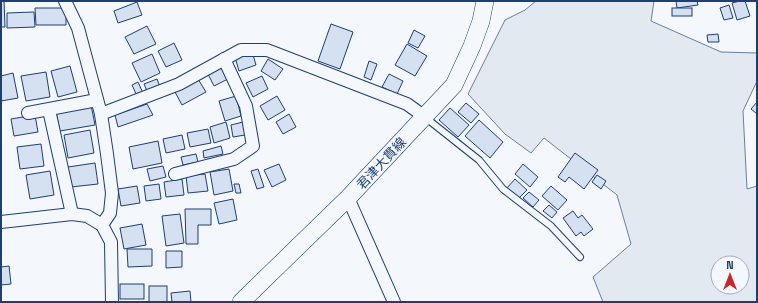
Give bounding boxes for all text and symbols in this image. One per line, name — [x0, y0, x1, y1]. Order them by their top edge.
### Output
street label: 君津大貫線 — [353, 134, 410, 193]
north arrow — [710, 255, 750, 295]
text: N — [726, 258, 734, 272]

